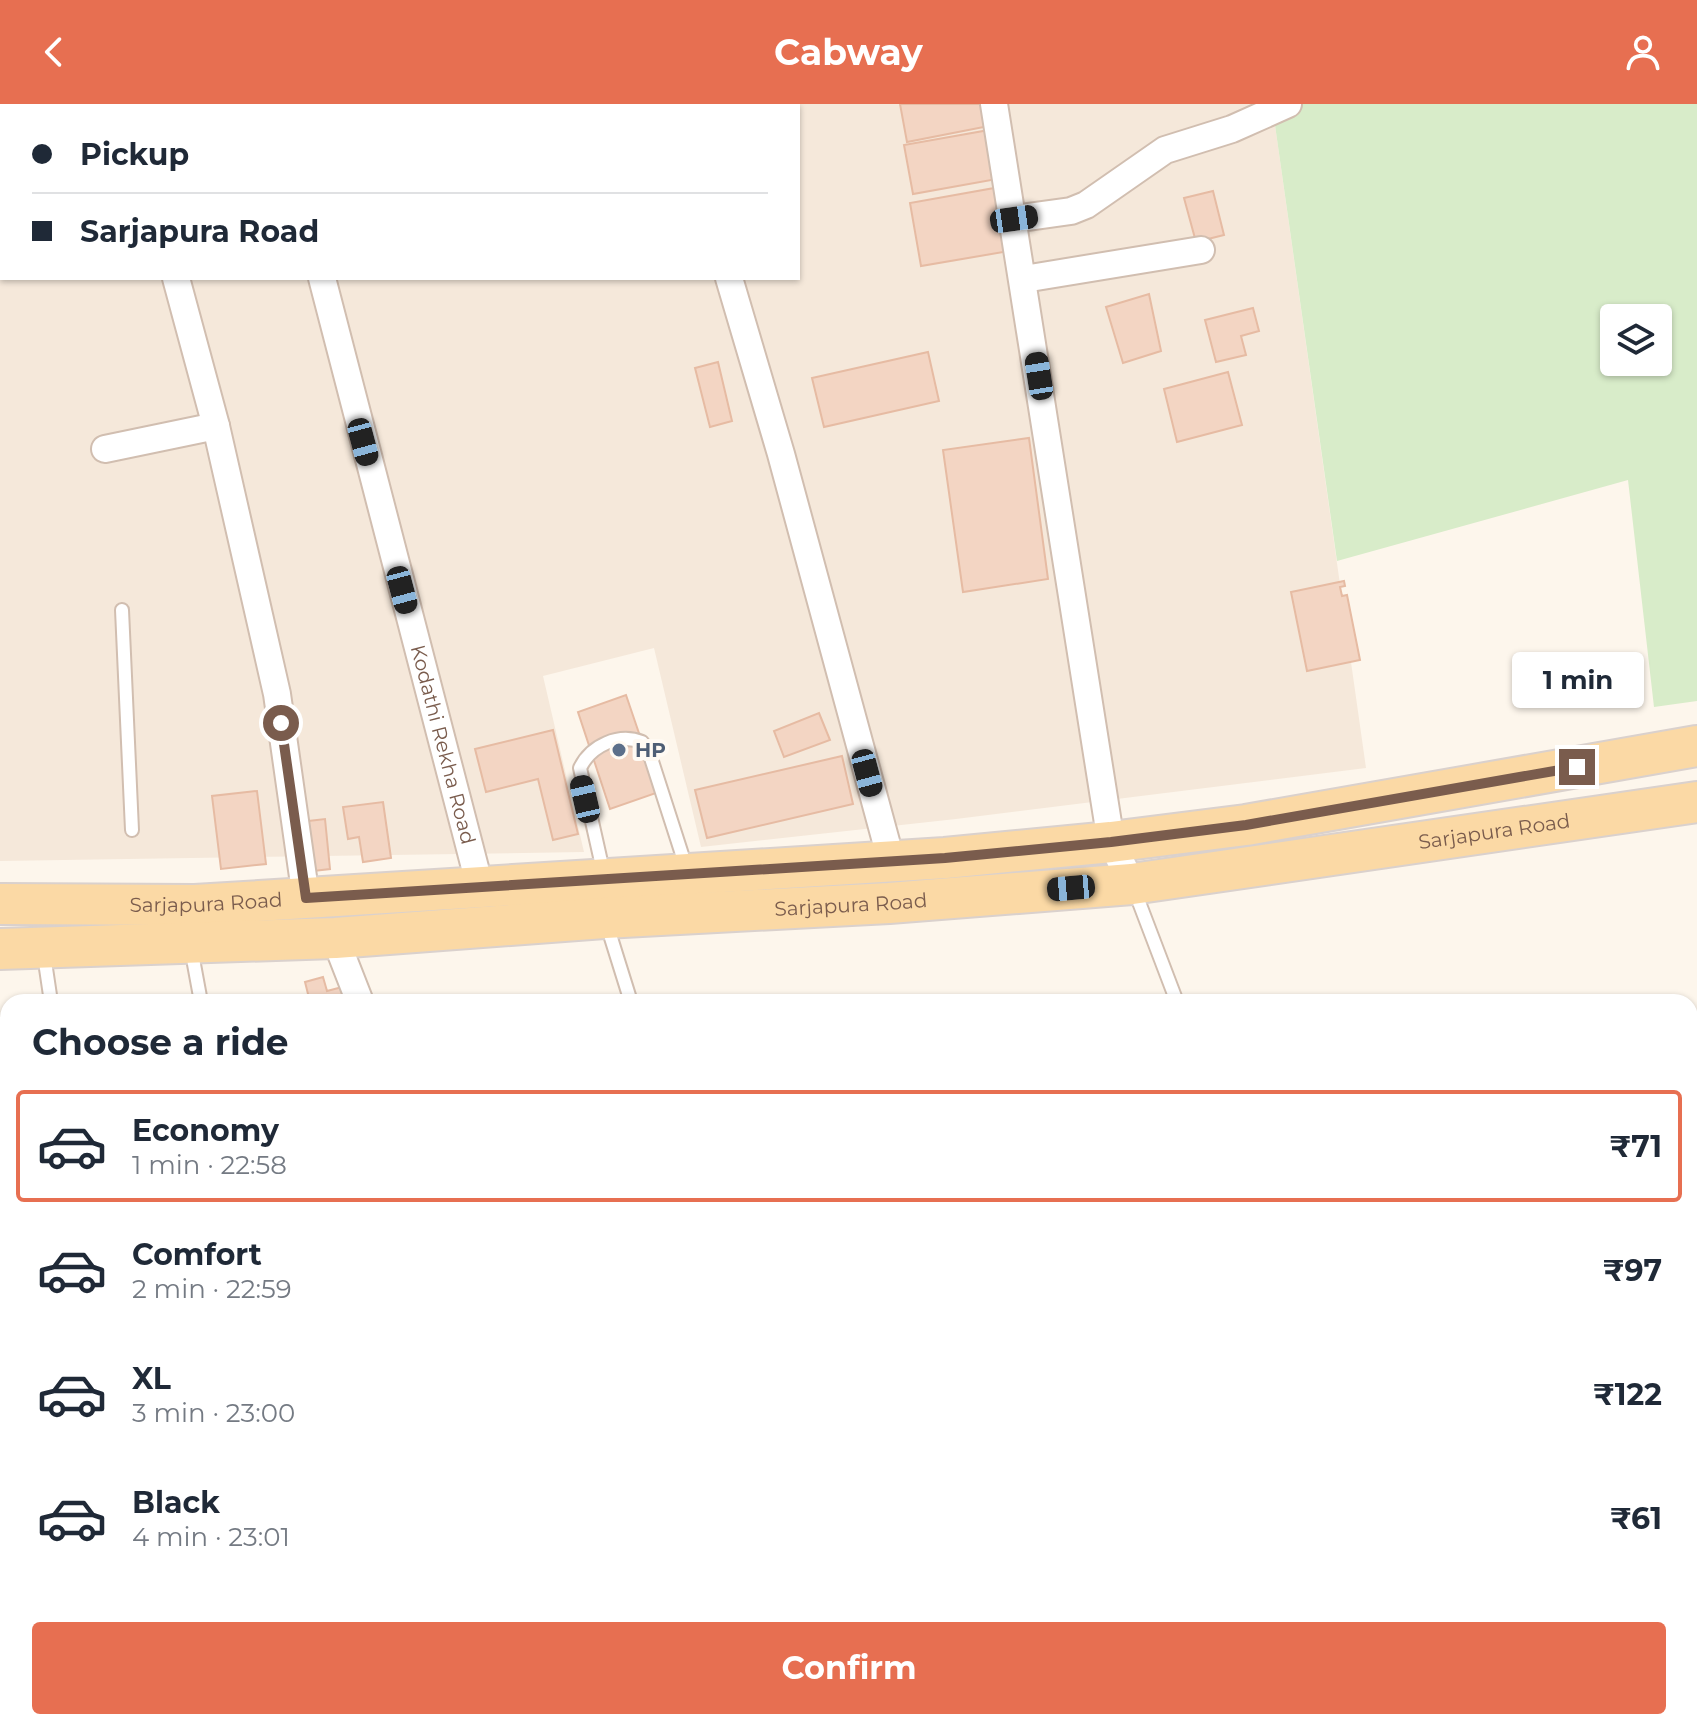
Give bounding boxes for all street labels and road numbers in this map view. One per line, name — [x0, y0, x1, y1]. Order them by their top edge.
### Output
street label: Kodathi Rekha Road — [406, 642, 480, 847]
street label: Sarjapura Road — [1417, 809, 1572, 854]
street label: Sarjapura Road — [129, 888, 283, 917]
street label: Sarjapura Road — [774, 888, 928, 921]

